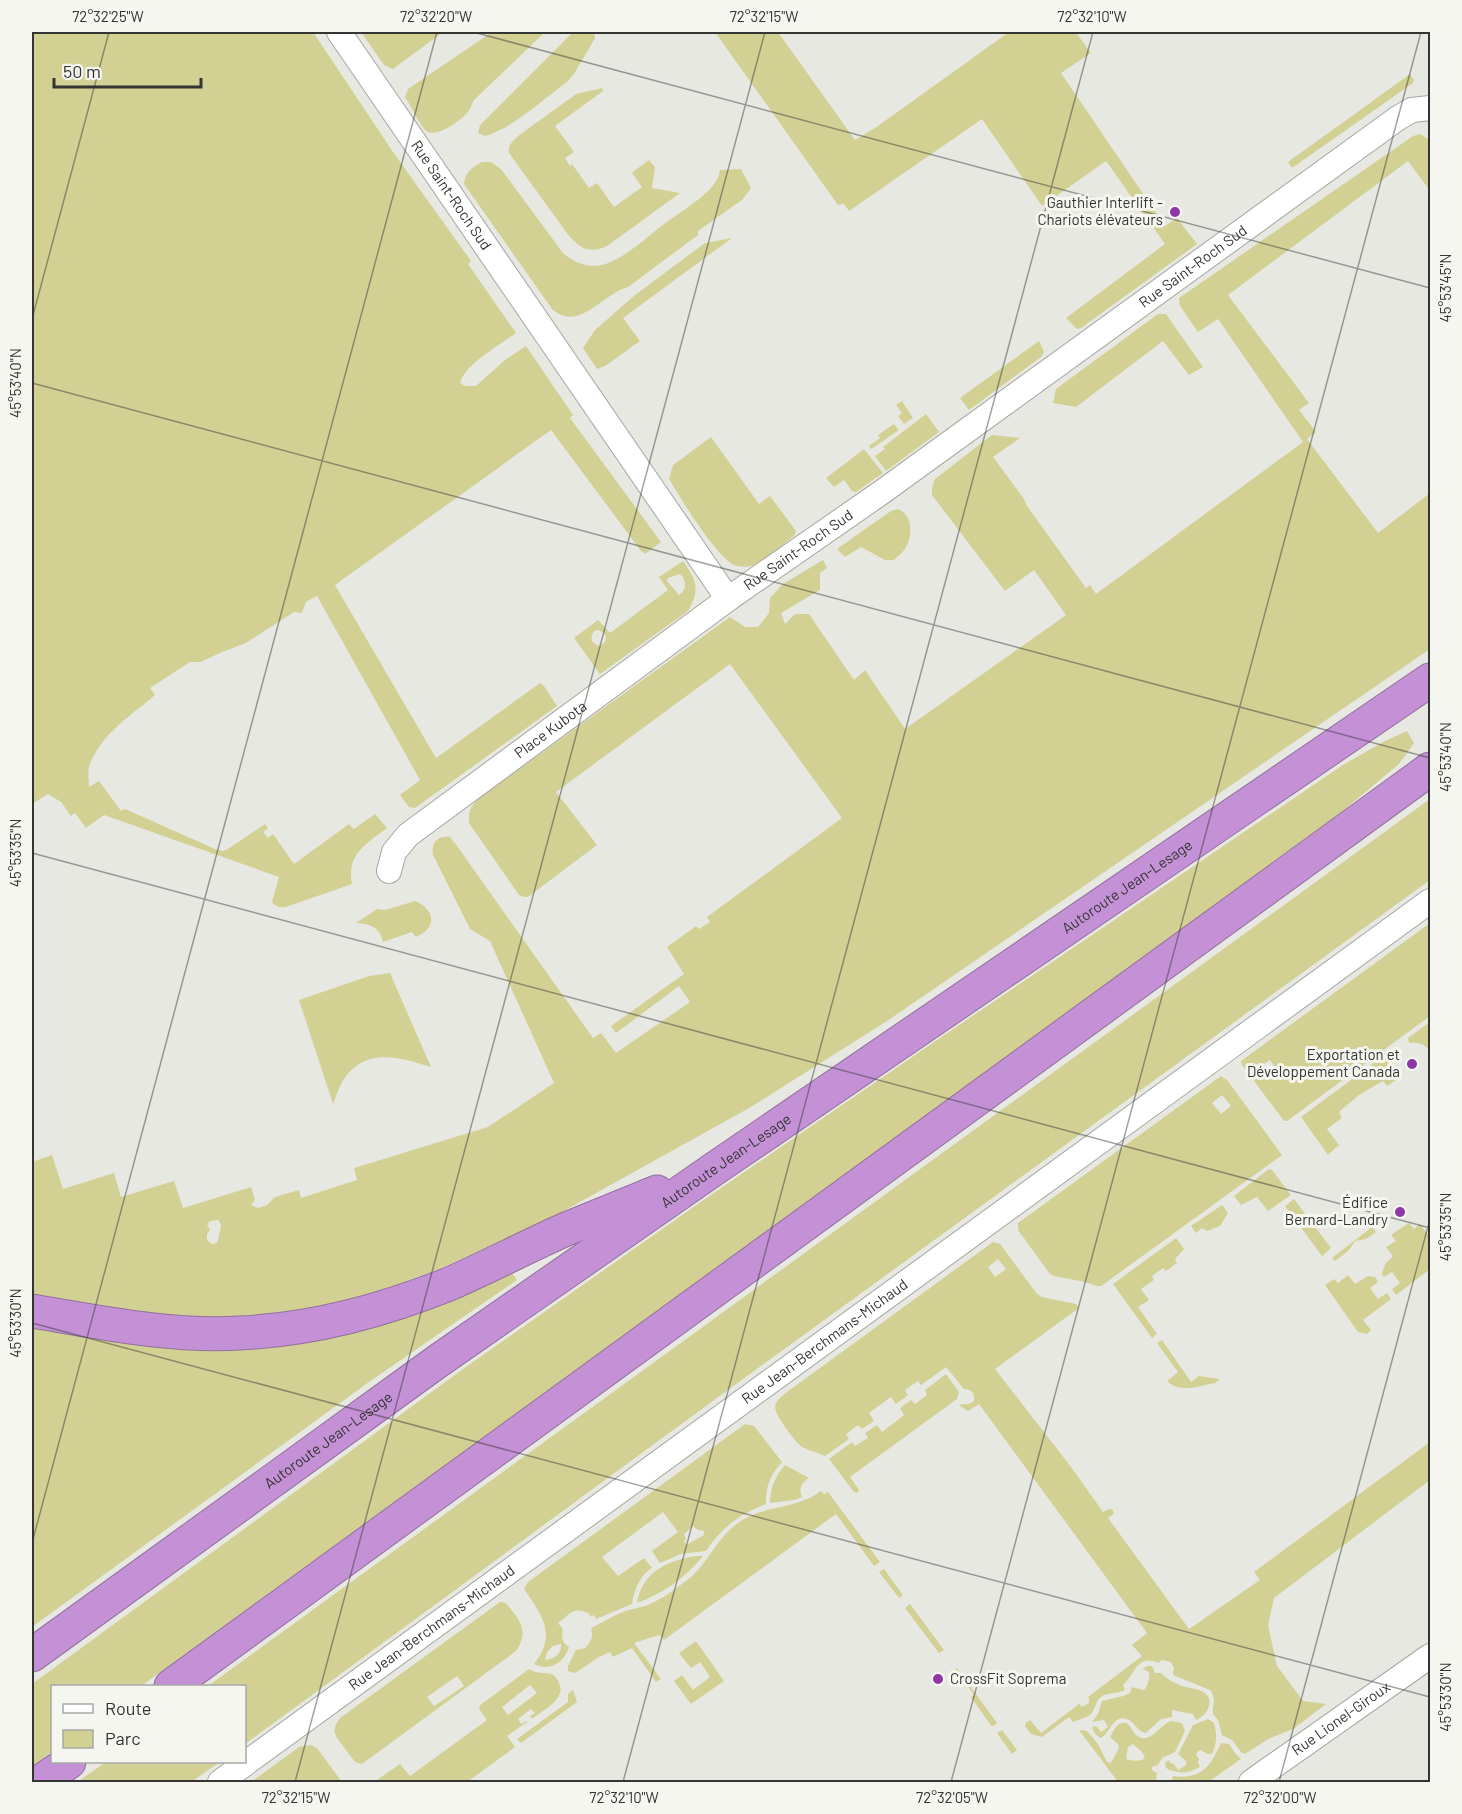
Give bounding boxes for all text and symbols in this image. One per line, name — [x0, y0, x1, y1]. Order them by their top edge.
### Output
text: 72°32'25"W — [72, 7, 144, 25]
text: 72°32'20"W — [400, 7, 472, 25]
text: 72°32'15"W — [730, 7, 798, 25]
text: 72°32'10"W — [1057, 7, 1127, 25]
scale bar — [54, 51, 201, 89]
text: 50 m — [63, 60, 101, 82]
street label: Rue Saint-Roch Sud — [408, 136, 496, 253]
place label: Gauthier Interlift - Chariots élévateurs — [1037, 193, 1163, 228]
marker: Gauthier Interlift - Chariots élévateurs — [1168, 205, 1182, 219]
street label: Rue Saint-Roch Sud — [1135, 221, 1250, 311]
text: 45°53'45"N — [1436, 253, 1454, 323]
text: 45°53'40"N — [6, 348, 24, 418]
street label: Rue Saint-Roch Sud — [740, 505, 856, 593]
street label: Place Kubota — [510, 696, 590, 762]
text: 45°53'40"N — [1436, 722, 1454, 792]
text: 45°53'35"N — [6, 819, 24, 887]
street label: Autoroute Jean-Lesage — [1058, 835, 1195, 937]
place label: Exportation et Développement Canada — [1247, 1045, 1400, 1080]
marker: Exportation et Développement Canada — [1405, 1057, 1419, 1071]
street label: Autoroute Jean-Lesage — [657, 1109, 794, 1211]
place label: Édifice Bernard-Landry — [1285, 1193, 1388, 1228]
text: 45°53'35"N — [1436, 1193, 1454, 1261]
marker: Édifice Bernard-Landry — [1393, 1205, 1407, 1219]
street label: Rue Jean-Berchmans-Michaud — [738, 1275, 911, 1407]
text: 45°53'30"N — [6, 1288, 24, 1358]
street label: Autoroute Jean-Lesage — [260, 1387, 395, 1492]
street label: Rue Jean-Berchmans-Michaud — [345, 1561, 518, 1693]
text: 45°53'30"N — [1436, 1662, 1454, 1732]
place label: CrossFit Soprema — [950, 1669, 1066, 1687]
marker: CrossFit Soprema — [931, 1672, 945, 1686]
street label: Rue Lionel-Giroux — [1288, 1677, 1393, 1759]
legend — [51, 1685, 246, 1763]
text: Route — [105, 1697, 151, 1719]
text: Parc — [105, 1727, 141, 1749]
text: 72°32'15"W — [262, 1788, 330, 1806]
text: 72°32'10"W — [589, 1788, 659, 1806]
text: 72°32'05"W — [916, 1788, 988, 1806]
text: 72°32'00"W — [1244, 1788, 1316, 1806]

